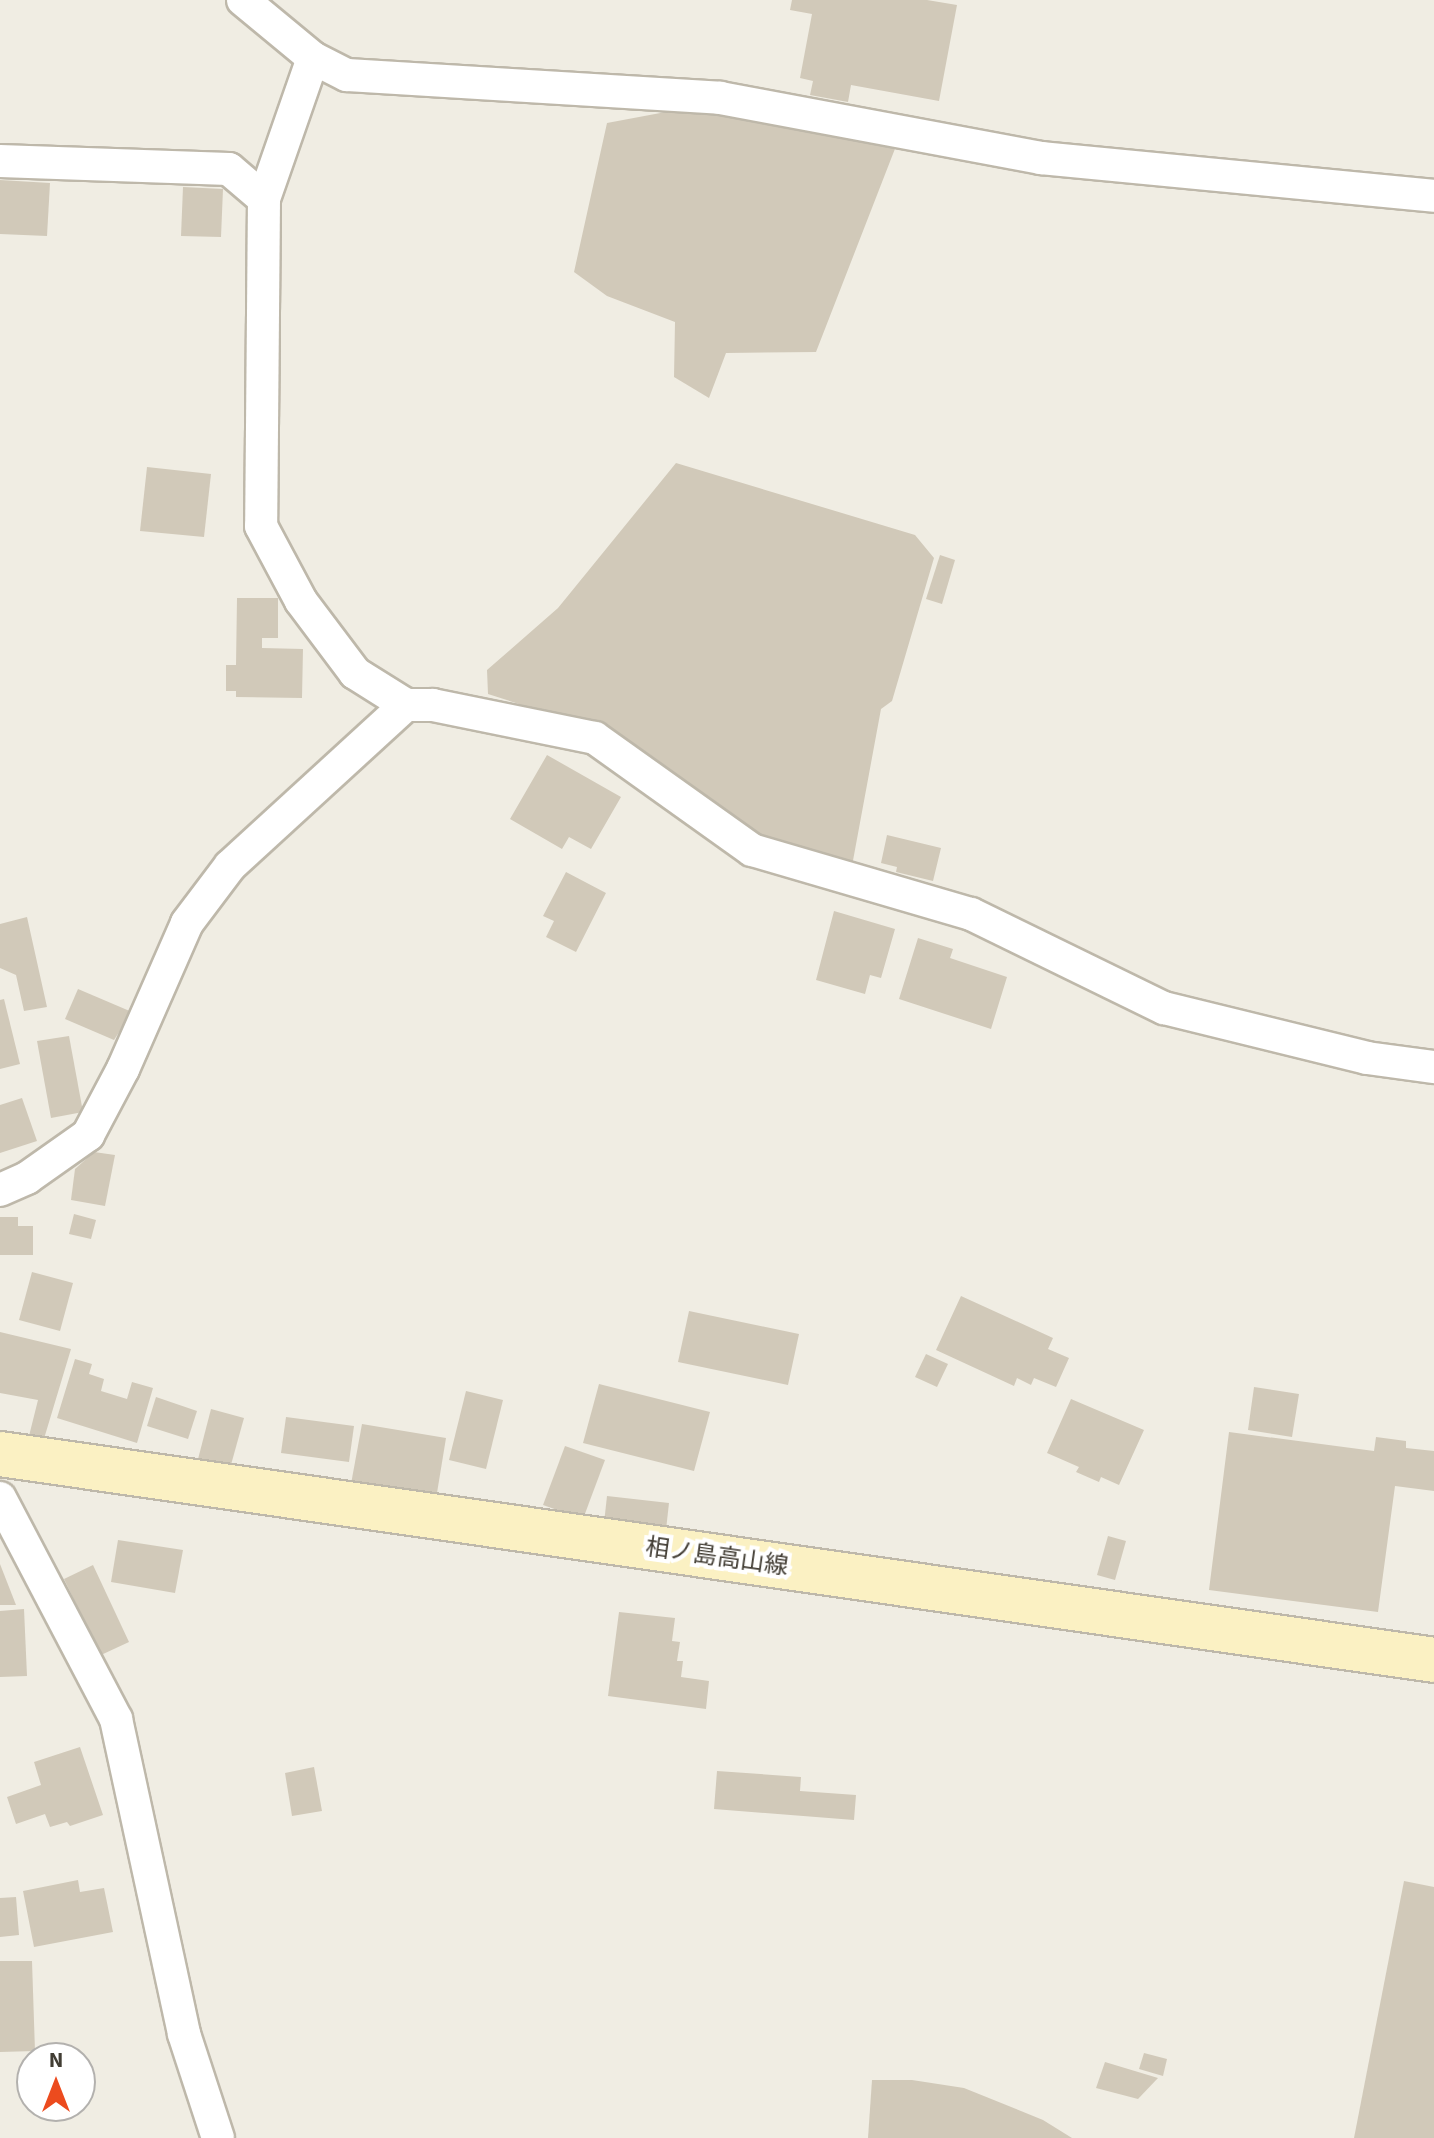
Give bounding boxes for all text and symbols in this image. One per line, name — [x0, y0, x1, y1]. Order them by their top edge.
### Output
street label: 相ノ島高山線 — [644, 1533, 790, 1581]
north arrow — [16, 2042, 96, 2122]
text: N — [49, 2044, 63, 2076]

